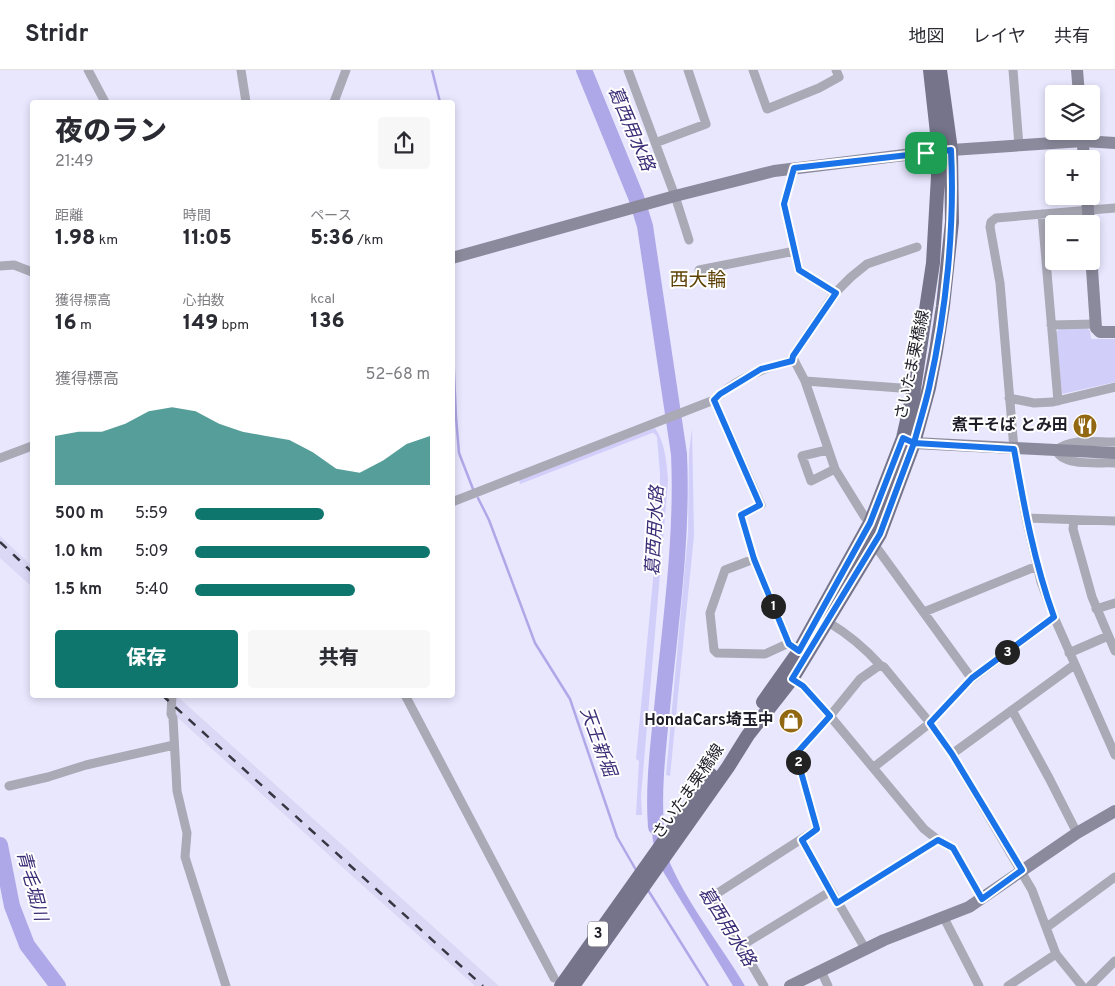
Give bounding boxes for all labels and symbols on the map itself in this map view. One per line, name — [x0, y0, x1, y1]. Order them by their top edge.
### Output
water label: 葛西用水路 — [602, 83, 659, 177]
pin — [905, 132, 947, 174]
district label: 西大輪 — [669, 269, 727, 293]
street label: さいたま栗橋線 — [892, 308, 934, 422]
restaurant icon: 煮干そば とみ田 — [1072, 413, 1098, 439]
place label: 煮干そば とみ田 — [952, 416, 1068, 436]
water label: 葛西用水路 — [642, 483, 670, 577]
pin: 1 — [760, 594, 786, 618]
pin: 3 — [994, 640, 1020, 664]
water label: 天王新堀 — [574, 704, 621, 783]
shop icon: HondaCars埼玉中 — [778, 708, 804, 734]
place label: HondaCars埼玉中 — [644, 711, 774, 731]
street label: さいたま栗橋線 — [649, 741, 729, 843]
pin: 2 — [786, 750, 810, 774]
water label: 青毛堀川 — [11, 848, 52, 926]
water label: 葛西用水路 — [692, 883, 761, 973]
road number: 3 — [588, 922, 608, 946]

